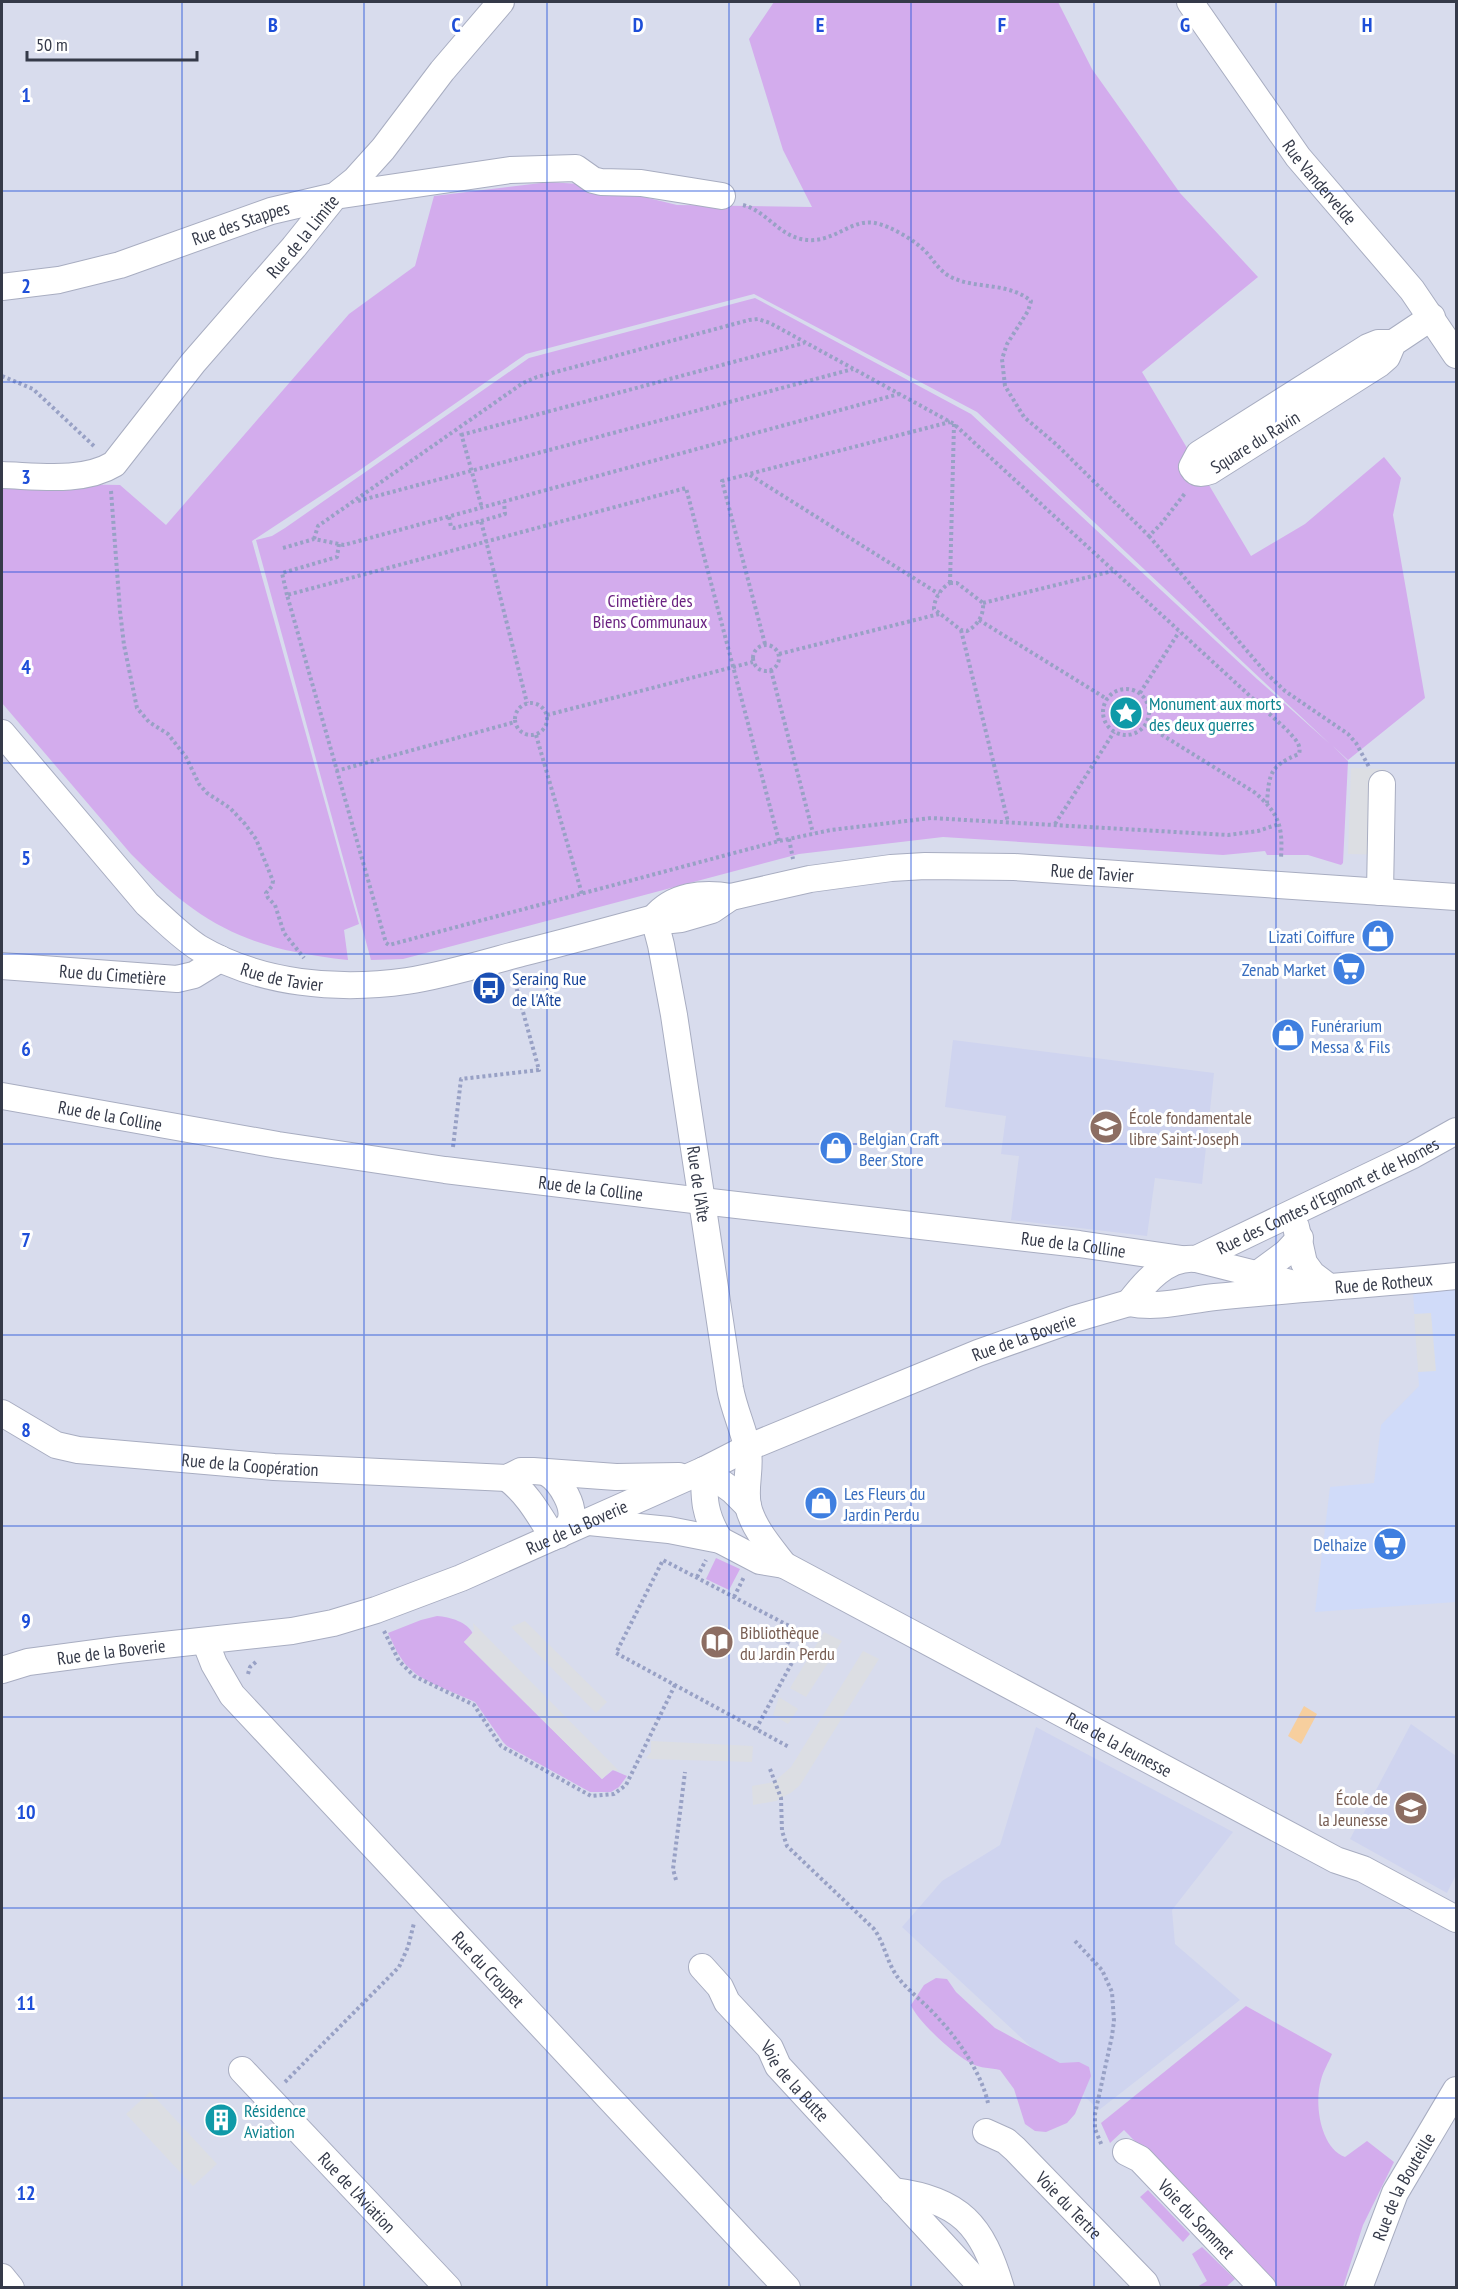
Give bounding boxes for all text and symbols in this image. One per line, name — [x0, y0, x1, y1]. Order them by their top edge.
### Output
text: B — [268, 12, 278, 38]
text: C — [451, 12, 461, 38]
text: D — [633, 12, 644, 38]
text: E — [816, 12, 824, 38]
text: F — [998, 12, 1006, 38]
text: G — [1180, 12, 1190, 38]
text: H — [1362, 12, 1372, 38]
scale bar — [27, 24, 196, 62]
text: 50 m — [36, 33, 68, 56]
text: 1 — [21, 82, 31, 108]
street label: Rue Vandervelde — [1278, 135, 1362, 229]
street label: Rue de la Limite — [261, 190, 343, 282]
street label: Rue des Stappes — [188, 196, 292, 250]
text: 2 — [21, 273, 31, 299]
street label: Square du Ravin — [1206, 406, 1304, 478]
text: 3 — [21, 464, 31, 490]
park label: Cimetière des Biens Communaux — [593, 589, 708, 633]
text: 4 — [21, 654, 31, 680]
place label: Monument aux morts des deux guerres — [1149, 692, 1281, 736]
place icon: Monument aux morts des deux guerres — [1108, 695, 1144, 731]
text: 5 — [21, 845, 31, 871]
street label: Rue de Tavier — [1050, 858, 1135, 887]
shop icon: Lizati Coiffure — [1360, 918, 1396, 954]
place label: Lizati Coiffure — [1268, 925, 1355, 948]
supermarket icon: Zenab Market — [1331, 951, 1367, 987]
street label: Rue de Tavier — [238, 957, 324, 996]
place label: Zenab Market — [1242, 958, 1326, 981]
street label: Rue du Cimetière — [58, 959, 167, 990]
place label: Seraing Rue de l'Aîte — [512, 967, 587, 1011]
bus stop icon: Seraing Rue de l'Aîte — [471, 970, 507, 1006]
place label: Funérarium Messa & Fils — [1311, 1014, 1390, 1058]
shop icon: Funérarium Messa & Fils — [1270, 1017, 1306, 1053]
text: 6 — [21, 1036, 31, 1062]
street label: Rue de la Colline — [57, 1095, 164, 1136]
place label: École fondamentale libre Saint-Joseph — [1129, 1106, 1252, 1150]
school or university icon: École fondamentale libre Saint-Joseph — [1088, 1109, 1124, 1145]
place label: Belgian Craft Beer Store — [859, 1127, 939, 1171]
shop icon: Belgian Craft Beer Store — [818, 1130, 854, 1166]
street label: Rue des Comtes d'Egmont et de Hornes — [1213, 1132, 1443, 1259]
street label: Rue de l'Aîte — [682, 1144, 716, 1224]
street label: Rue de la Colline — [537, 1170, 644, 1205]
street label: Rue de la Colline — [1020, 1226, 1127, 1262]
text: 7 — [21, 1227, 31, 1253]
street label: Rue de Rotheux — [1334, 1267, 1434, 1298]
street label: Rue de la Boverie — [968, 1308, 1079, 1366]
text: 8 — [21, 1417, 31, 1443]
street label: Rue de la Coopération — [181, 1448, 319, 1481]
place label: Les Fleurs du Jardin Perdu — [843, 1482, 925, 1526]
shop icon: Les Fleurs du Jardin Perdu — [803, 1485, 839, 1521]
street label: Rue de la Boverie — [522, 1494, 631, 1559]
supermarket icon: Delhaize — [1372, 1526, 1408, 1562]
place label: Delhaize — [1313, 1533, 1367, 1556]
text: 9 — [21, 1608, 31, 1634]
place label: Bibliothèque du Jardin Perdu — [740, 1621, 835, 1665]
library icon: Bibliothèque du Jardin Perdu — [699, 1624, 735, 1660]
street label: Rue de la Boverie — [56, 1633, 166, 1670]
street label: Rue de la Jeunesse — [1062, 1707, 1176, 1782]
place label: École de la Jeunesse — [1318, 1787, 1388, 1831]
school or university icon: École de la Jeunesse — [1393, 1790, 1429, 1826]
text: 10 — [16, 1799, 36, 1825]
street label: Rue du Croupet — [447, 1926, 530, 2012]
text: 11 — [16, 1990, 36, 2016]
street label: Voie de la Butte — [756, 2034, 835, 2126]
place label: Résidence Aviation — [244, 2099, 306, 2143]
building icon: Résidence Aviation — [203, 2102, 239, 2138]
street label: Rue de la Bouteille — [1367, 2128, 1440, 2243]
street label: Rue de l'Aviation — [314, 2147, 401, 2237]
street label: Voie du Tertre — [1031, 2166, 1107, 2244]
street label: Voie du Sommet — [1153, 2173, 1240, 2263]
text: 12 — [16, 2180, 36, 2206]

